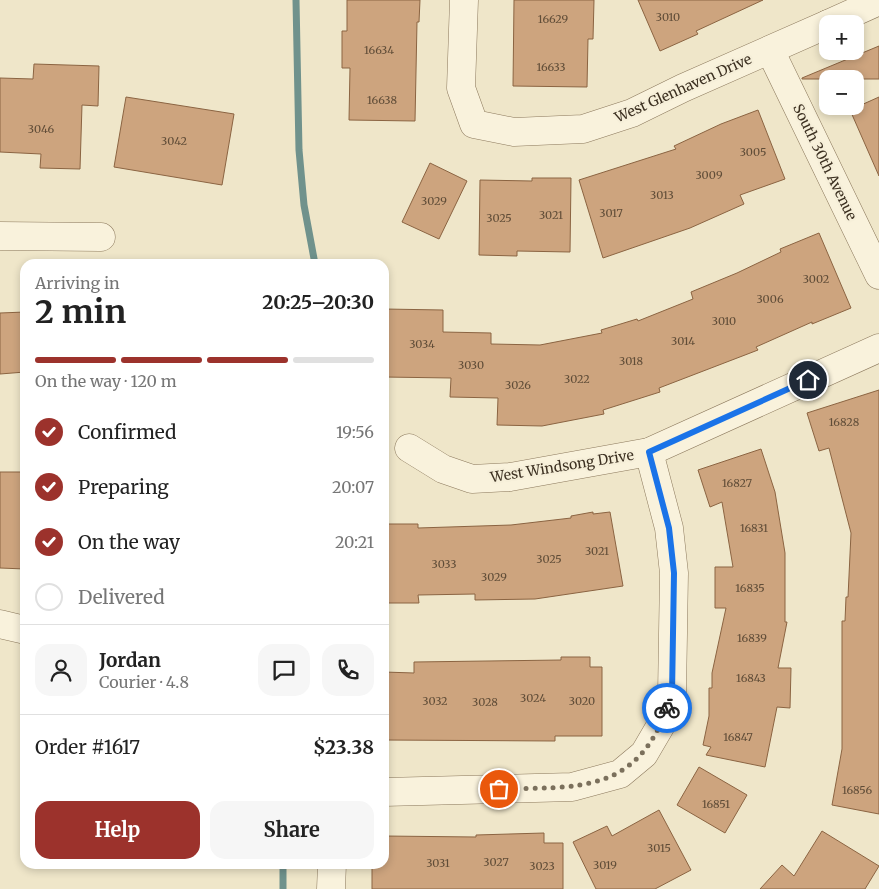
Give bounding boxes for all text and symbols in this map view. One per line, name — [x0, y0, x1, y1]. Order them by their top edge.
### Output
house number: 3010 — [656, 10, 680, 24]
house number: 16629 — [538, 12, 568, 26]
map controls — [819, 15, 864, 115]
button: + — [819, 15, 864, 60]
house number: 16634 — [364, 43, 394, 57]
street label: West Glenhaven Drive — [611, 50, 754, 127]
house number: 16633 — [536, 60, 566, 74]
button: − — [819, 70, 864, 115]
house number: 16638 — [367, 93, 397, 107]
street label: South 30th Avenue — [789, 101, 861, 223]
house number: 3046 — [28, 122, 55, 136]
house number: 3042 — [161, 134, 187, 148]
house number: 3005 — [740, 145, 766, 159]
house number: 3009 — [695, 168, 723, 182]
house number: 3013 — [650, 188, 674, 202]
house number: 3029 — [421, 194, 447, 208]
house number: 3017 — [599, 206, 623, 220]
house number: 3021 — [539, 208, 563, 222]
house number: 3025 — [486, 211, 512, 225]
house number: 3002 — [803, 272, 829, 286]
text: Arriving in — [35, 273, 120, 293]
text: 20:25–20:30 — [262, 290, 374, 314]
text: 2 min — [35, 292, 126, 332]
house number: 3006 — [756, 292, 784, 306]
house number: 3010 — [712, 314, 736, 328]
house number: 3014 — [671, 334, 695, 348]
house number: 3034 — [409, 337, 435, 351]
house number: 3018 — [619, 354, 643, 368]
house number: 3030 — [458, 358, 484, 372]
pin — [787, 359, 829, 401]
icon: home — [794, 366, 822, 394]
text: On the way · 120 m — [35, 371, 177, 391]
house number: 3022 — [564, 372, 590, 386]
house number: 3026 — [505, 378, 531, 392]
house number: 16828 — [829, 415, 860, 429]
icon: check — [35, 418, 63, 446]
text: Confirmed — [78, 420, 176, 444]
text: 19:56 — [336, 422, 374, 442]
street label: West Windsong Drive — [488, 446, 635, 486]
icon: check — [35, 473, 63, 501]
text: Preparing — [78, 475, 169, 499]
house number: 16827 — [722, 476, 752, 490]
text: 20:07 — [332, 477, 374, 497]
house number: 16831 — [740, 521, 768, 535]
icon: check — [35, 528, 63, 556]
text: On the way — [78, 530, 180, 554]
text: 20:21 — [335, 532, 374, 552]
house number: 3021 — [585, 544, 609, 558]
house number: 3025 — [536, 552, 562, 566]
house number: 3033 — [432, 557, 456, 571]
house number: 3029 — [481, 570, 507, 584]
house number: 16835 — [735, 581, 765, 595]
text: Delivered — [78, 585, 165, 609]
house number: 16839 — [737, 631, 767, 645]
button: person — [35, 644, 87, 696]
button: chat — [258, 644, 310, 696]
button: phone — [322, 644, 374, 696]
text: Jordan — [99, 648, 161, 672]
house number: 16843 — [736, 671, 766, 685]
text: Courier · 4.8 — [99, 672, 189, 692]
courier — [642, 683, 692, 733]
house number: 3024 — [520, 691, 546, 705]
house number: 3032 — [422, 694, 448, 708]
house number: 3020 — [569, 694, 595, 708]
icon: bike — [653, 694, 681, 722]
house number: 3028 — [472, 695, 498, 709]
house number: 16847 — [723, 730, 753, 744]
text: Order #1617 — [35, 735, 140, 759]
text: $23.38 — [313, 735, 374, 759]
pin — [478, 768, 520, 810]
icon: bag — [485, 775, 513, 803]
house number: 16856 — [842, 783, 872, 797]
house number: 16851 — [702, 797, 730, 811]
button: Help — [35, 801, 200, 859]
button: Share — [210, 801, 374, 859]
house number: 3015 — [647, 841, 671, 855]
house number: 3027 — [483, 855, 509, 869]
house number: 3031 — [426, 856, 450, 870]
house number: 3019 — [593, 858, 617, 872]
house number: 3023 — [529, 859, 555, 873]

